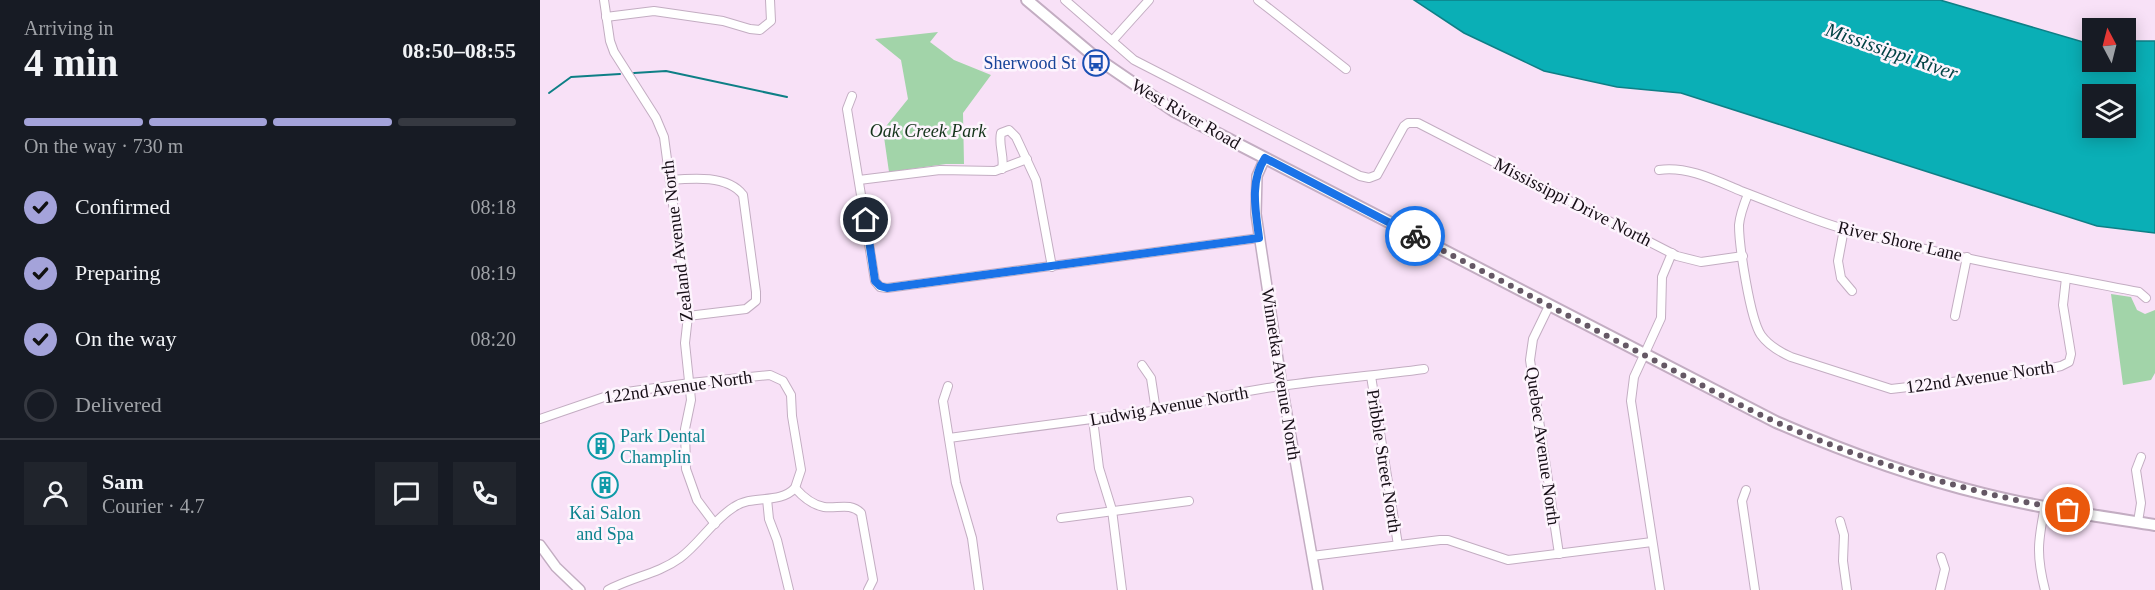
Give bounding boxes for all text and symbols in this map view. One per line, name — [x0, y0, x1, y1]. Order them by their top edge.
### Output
text: Arriving in — [24, 17, 113, 39]
water label: Mississippi River — [1822, 18, 1961, 85]
north arrow — [2082, 18, 2136, 72]
map controls — [2082, 18, 2136, 138]
text: 08:50–08:55 — [402, 38, 516, 63]
text: 4 min — [24, 41, 118, 84]
bus stop icon: Sherwood St — [1081, 48, 1111, 78]
place label: Sherwood St — [983, 53, 1076, 73]
street label: West River Road — [1128, 75, 1244, 153]
button: layers — [2082, 84, 2136, 138]
park label: Oak Creek Park — [870, 121, 987, 141]
text: On the way · 730 m — [24, 135, 183, 157]
street label: Mississippi Drive North — [1491, 154, 1655, 250]
street label: Zealand Avenue North — [657, 159, 697, 323]
icon: check — [24, 191, 57, 224]
text: Confirmed — [75, 194, 170, 219]
pin — [840, 194, 891, 245]
text: 08:18 — [470, 196, 516, 218]
icon: home — [849, 203, 882, 236]
courier — [1385, 206, 1445, 266]
street label: River Shore Lane — [1836, 217, 1964, 265]
icon: bike — [1399, 220, 1432, 253]
icon: check — [24, 257, 57, 290]
text: Preparing — [75, 260, 161, 285]
text: 08:19 — [470, 262, 516, 284]
street label: Winnetka Avenue North — [1258, 287, 1304, 461]
icon: check — [24, 323, 57, 356]
text: On the way — [75, 326, 176, 351]
text: 08:20 — [470, 328, 516, 350]
street label: 122nd Avenue North — [1905, 357, 2055, 397]
street label: Quebec Avenue North — [1522, 366, 1564, 526]
street label: 122nd Avenue North — [603, 367, 753, 407]
street label: Ludwig Avenue North — [1088, 382, 1250, 430]
street label: Pribble Street North — [1363, 388, 1405, 534]
text: Delivered — [75, 392, 162, 417]
place label: Park Dental Champlin — [620, 426, 705, 467]
building icon: Park Dental Champlin — [586, 431, 616, 461]
button: person — [24, 462, 87, 525]
button: chat — [375, 462, 438, 525]
button: phone — [453, 462, 516, 525]
text: Sam — [102, 469, 144, 494]
building icon: Kai Salon and Spa — [590, 470, 620, 500]
pin — [2042, 484, 2093, 535]
icon: bag — [2051, 493, 2084, 526]
text: Courier · 4.7 — [102, 495, 205, 517]
place label: Kai Salon and Spa — [569, 503, 641, 544]

